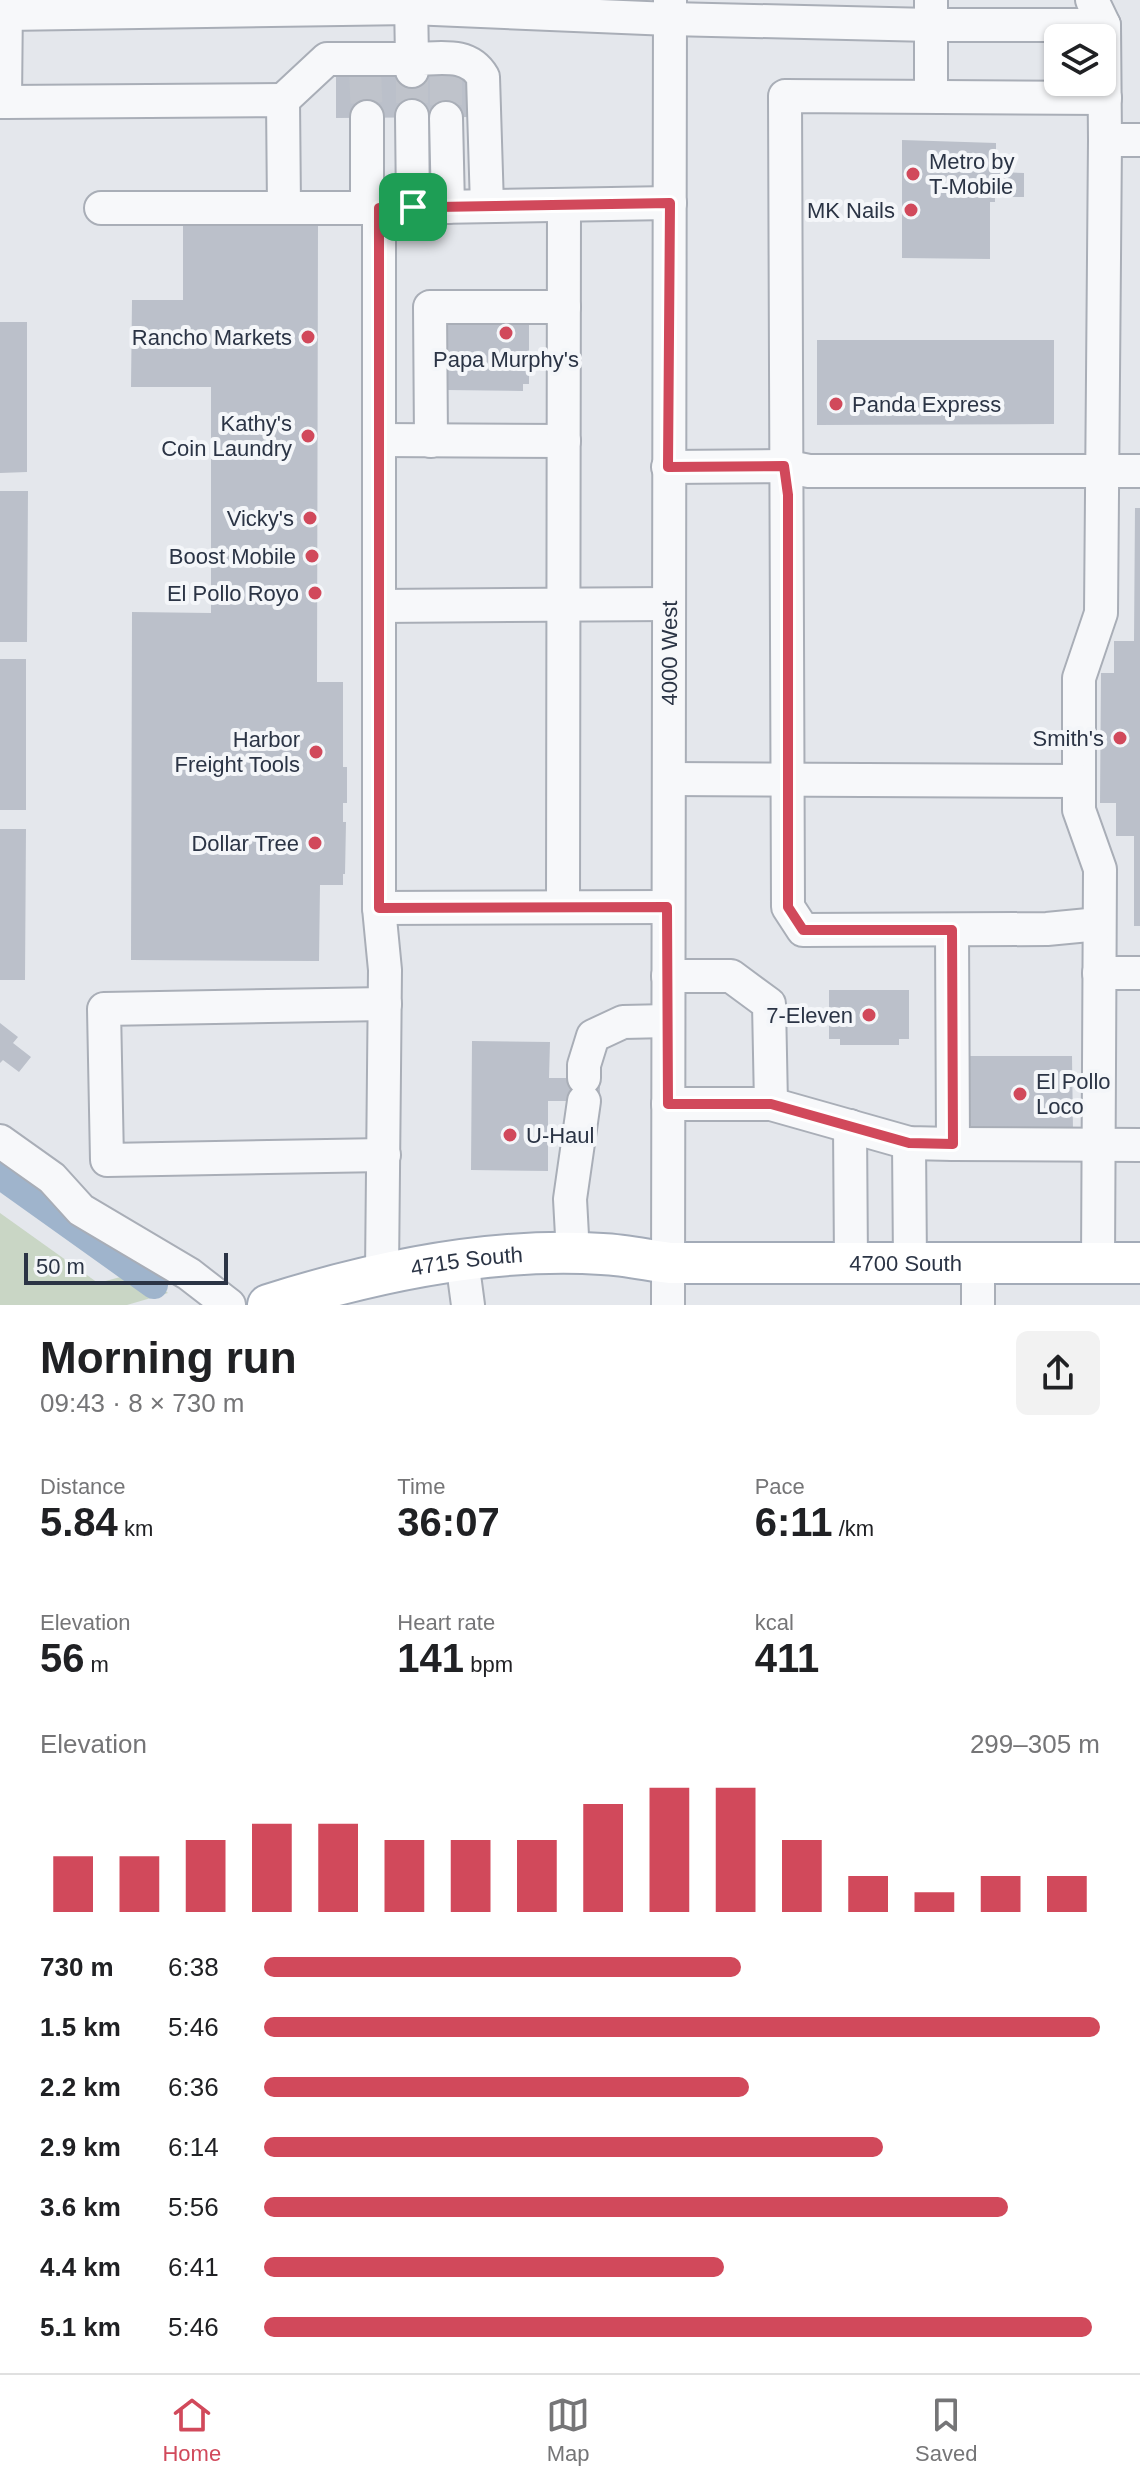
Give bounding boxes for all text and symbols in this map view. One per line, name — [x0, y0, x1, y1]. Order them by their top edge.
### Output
map controls — [1044, 24, 1116, 96]
button: layers — [1044, 24, 1116, 96]
place label: Metro by T-Mobile — [929, 149, 1015, 199]
marker: Metro by T-Mobile — [904, 165, 922, 183]
pin — [379, 173, 447, 241]
icon: arrive — [391, 185, 435, 229]
place label: MK Nails — [807, 198, 895, 223]
marker: MK Nails — [902, 201, 920, 219]
marker: Papa Murphy's — [497, 324, 515, 342]
place label: Rancho Markets — [132, 325, 292, 350]
marker: Rancho Markets — [299, 328, 317, 346]
place label: Papa Murphy's — [433, 347, 579, 372]
place label: Panda Express — [852, 392, 1001, 417]
marker: Panda Express — [827, 395, 845, 413]
place label: Kathy's Coin Laundry — [161, 411, 292, 461]
marker: Kathy's Coin Laundry — [299, 427, 317, 445]
place label: Vicky's — [227, 506, 294, 531]
marker: Vicky's — [301, 509, 319, 527]
place label: Boost Mobile — [169, 544, 296, 569]
marker: Boost Mobile — [303, 547, 321, 565]
place label: El Pollo Royo — [167, 581, 299, 606]
marker: El Pollo Royo — [306, 584, 324, 602]
street label: 4000 West — [656, 601, 682, 705]
place label: Smith's — [1033, 726, 1104, 751]
place label: Harbor Freight Tools — [174, 727, 300, 777]
marker: Smith's — [1111, 729, 1129, 747]
marker: Harbor Freight Tools — [307, 743, 325, 761]
place label: Dollar Tree — [191, 831, 299, 856]
marker: Dollar Tree — [306, 834, 324, 852]
place label: 7-Eleven — [766, 1003, 853, 1028]
marker: 7-Eleven — [860, 1006, 878, 1024]
place label: El Pollo Loco — [1036, 1069, 1111, 1119]
marker: El Pollo Loco — [1011, 1085, 1029, 1103]
place label: U-Haul — [526, 1123, 594, 1148]
marker: U-Haul — [501, 1126, 519, 1144]
street label: 4715 South — [409, 1241, 523, 1280]
scale bar — [24, 1249, 228, 1285]
street label: 4700 South — [849, 1251, 962, 1276]
text: 50 m — [36, 1254, 85, 1279]
button: share — [1016, 1331, 1100, 1415]
text: Morning run — [40, 1333, 297, 1382]
text: 09:43 · 8 × 730 m — [40, 1388, 245, 1418]
text: Distance — [40, 1474, 126, 1499]
text: Time — [397, 1474, 445, 1499]
text: Pace — [755, 1474, 805, 1499]
text: 5.84 — [40, 1500, 118, 1544]
text: 36:07 — [397, 1500, 500, 1544]
text: 6:11 — [755, 1500, 833, 1544]
text: km — [118, 1516, 153, 1541]
text: /km — [833, 1516, 874, 1541]
text: Elevation — [40, 1610, 131, 1635]
text: Heart rate — [397, 1610, 495, 1635]
text: kcal — [755, 1610, 794, 1635]
text: 56 — [40, 1636, 85, 1680]
text: 141 — [397, 1636, 464, 1680]
text: 411 — [755, 1636, 819, 1680]
text: m — [85, 1652, 109, 1677]
text: bpm — [464, 1652, 513, 1677]
text: Elevation — [40, 1729, 147, 1759]
text: 299–305 m — [970, 1729, 1100, 1759]
text: 730 m — [40, 1952, 114, 1982]
text: 6:38 — [168, 1952, 219, 1982]
text: 1.5 km — [40, 2012, 121, 2042]
text: 5:46 — [168, 2012, 219, 2042]
text: 2.2 km — [40, 2072, 121, 2102]
text: 6:36 — [168, 2072, 219, 2102]
text: 2.9 km — [40, 2132, 121, 2162]
text: 6:14 — [168, 2132, 219, 2162]
text: 3.6 km — [40, 2192, 121, 2222]
text: 5:56 — [168, 2192, 219, 2222]
text: 4.4 km — [40, 2252, 121, 2282]
text: 6:41 — [168, 2252, 219, 2282]
text: 5.1 km — [40, 2312, 121, 2342]
text: 5:46 — [168, 2312, 219, 2342]
tab: Home — [162, 2393, 221, 2467]
tab: Map — [546, 2393, 590, 2467]
tab: Saved — [915, 2393, 978, 2467]

